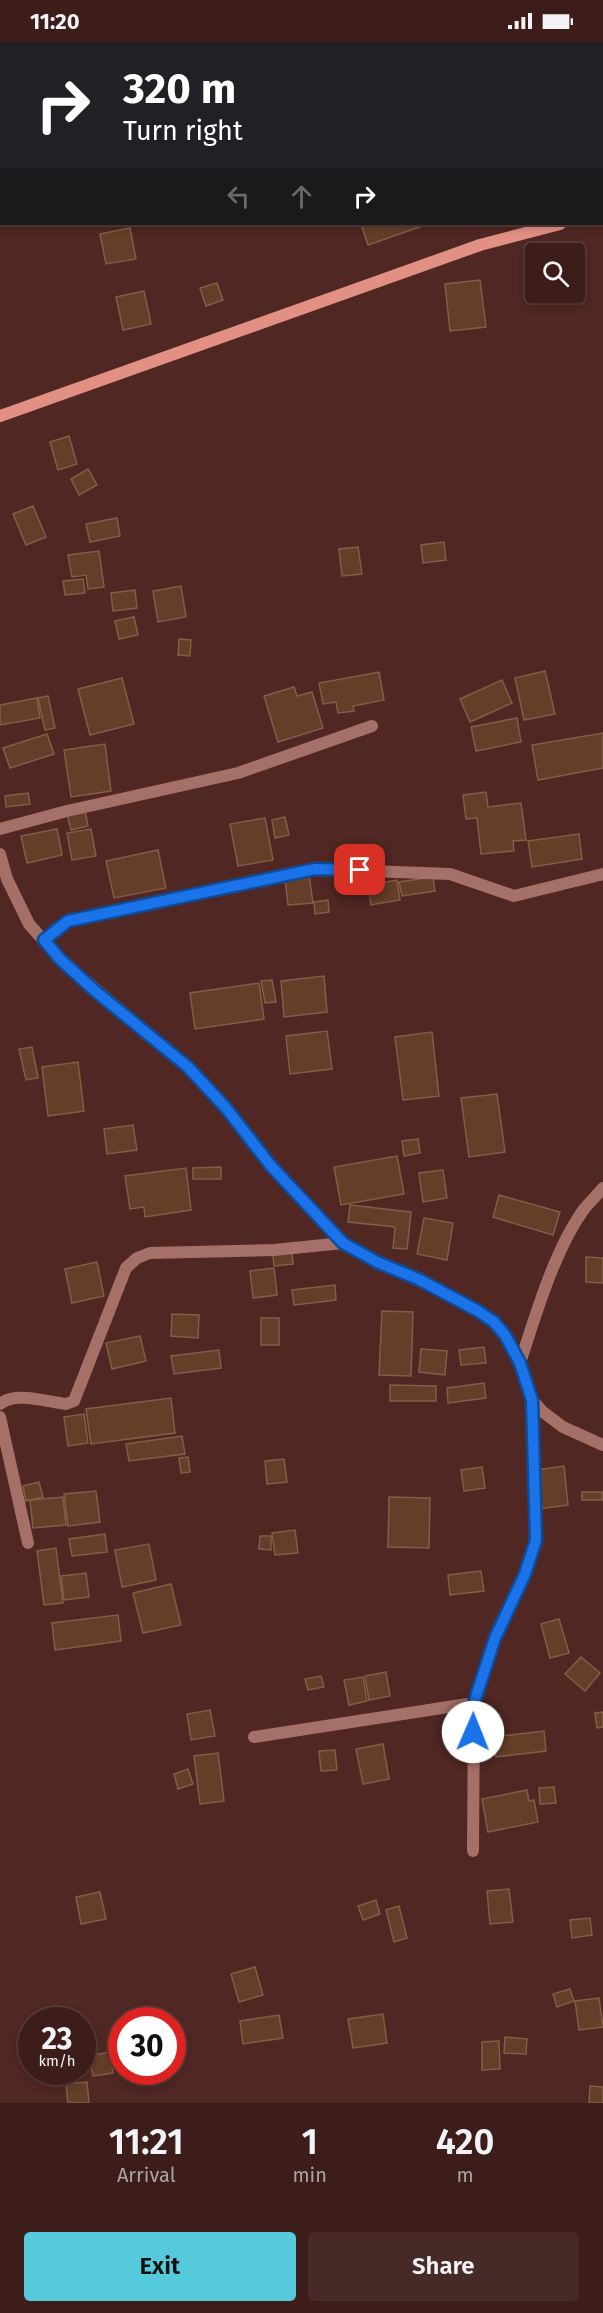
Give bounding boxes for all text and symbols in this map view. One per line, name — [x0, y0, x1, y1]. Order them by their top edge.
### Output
text: 11:20 — [30, 8, 80, 35]
text: 320 m — [123, 64, 236, 114]
icon: right — [24, 66, 102, 144]
text: Turn right — [123, 115, 243, 147]
icon: left — [222, 180, 255, 213]
icon: ahead — [285, 180, 318, 213]
icon: right — [348, 180, 381, 213]
map controls — [525, 243, 585, 303]
button: search — [525, 243, 585, 303]
pin — [334, 844, 385, 895]
icon: arrive — [343, 853, 376, 886]
position arrow — [441, 1700, 505, 1764]
speed limit sign: 30 — [108, 2007, 186, 2085]
text: 23 — [42, 2021, 72, 2057]
text: km/h — [38, 2052, 76, 2070]
text: 11:21 — [109, 2120, 184, 2164]
text: 1 — [301, 2120, 318, 2164]
text: 420 — [436, 2120, 494, 2164]
text: Arrival — [117, 2163, 176, 2187]
text: min — [292, 2163, 327, 2187]
text: m — [456, 2163, 474, 2187]
button: Exit — [24, 2232, 296, 2301]
button: Share — [308, 2232, 579, 2301]

